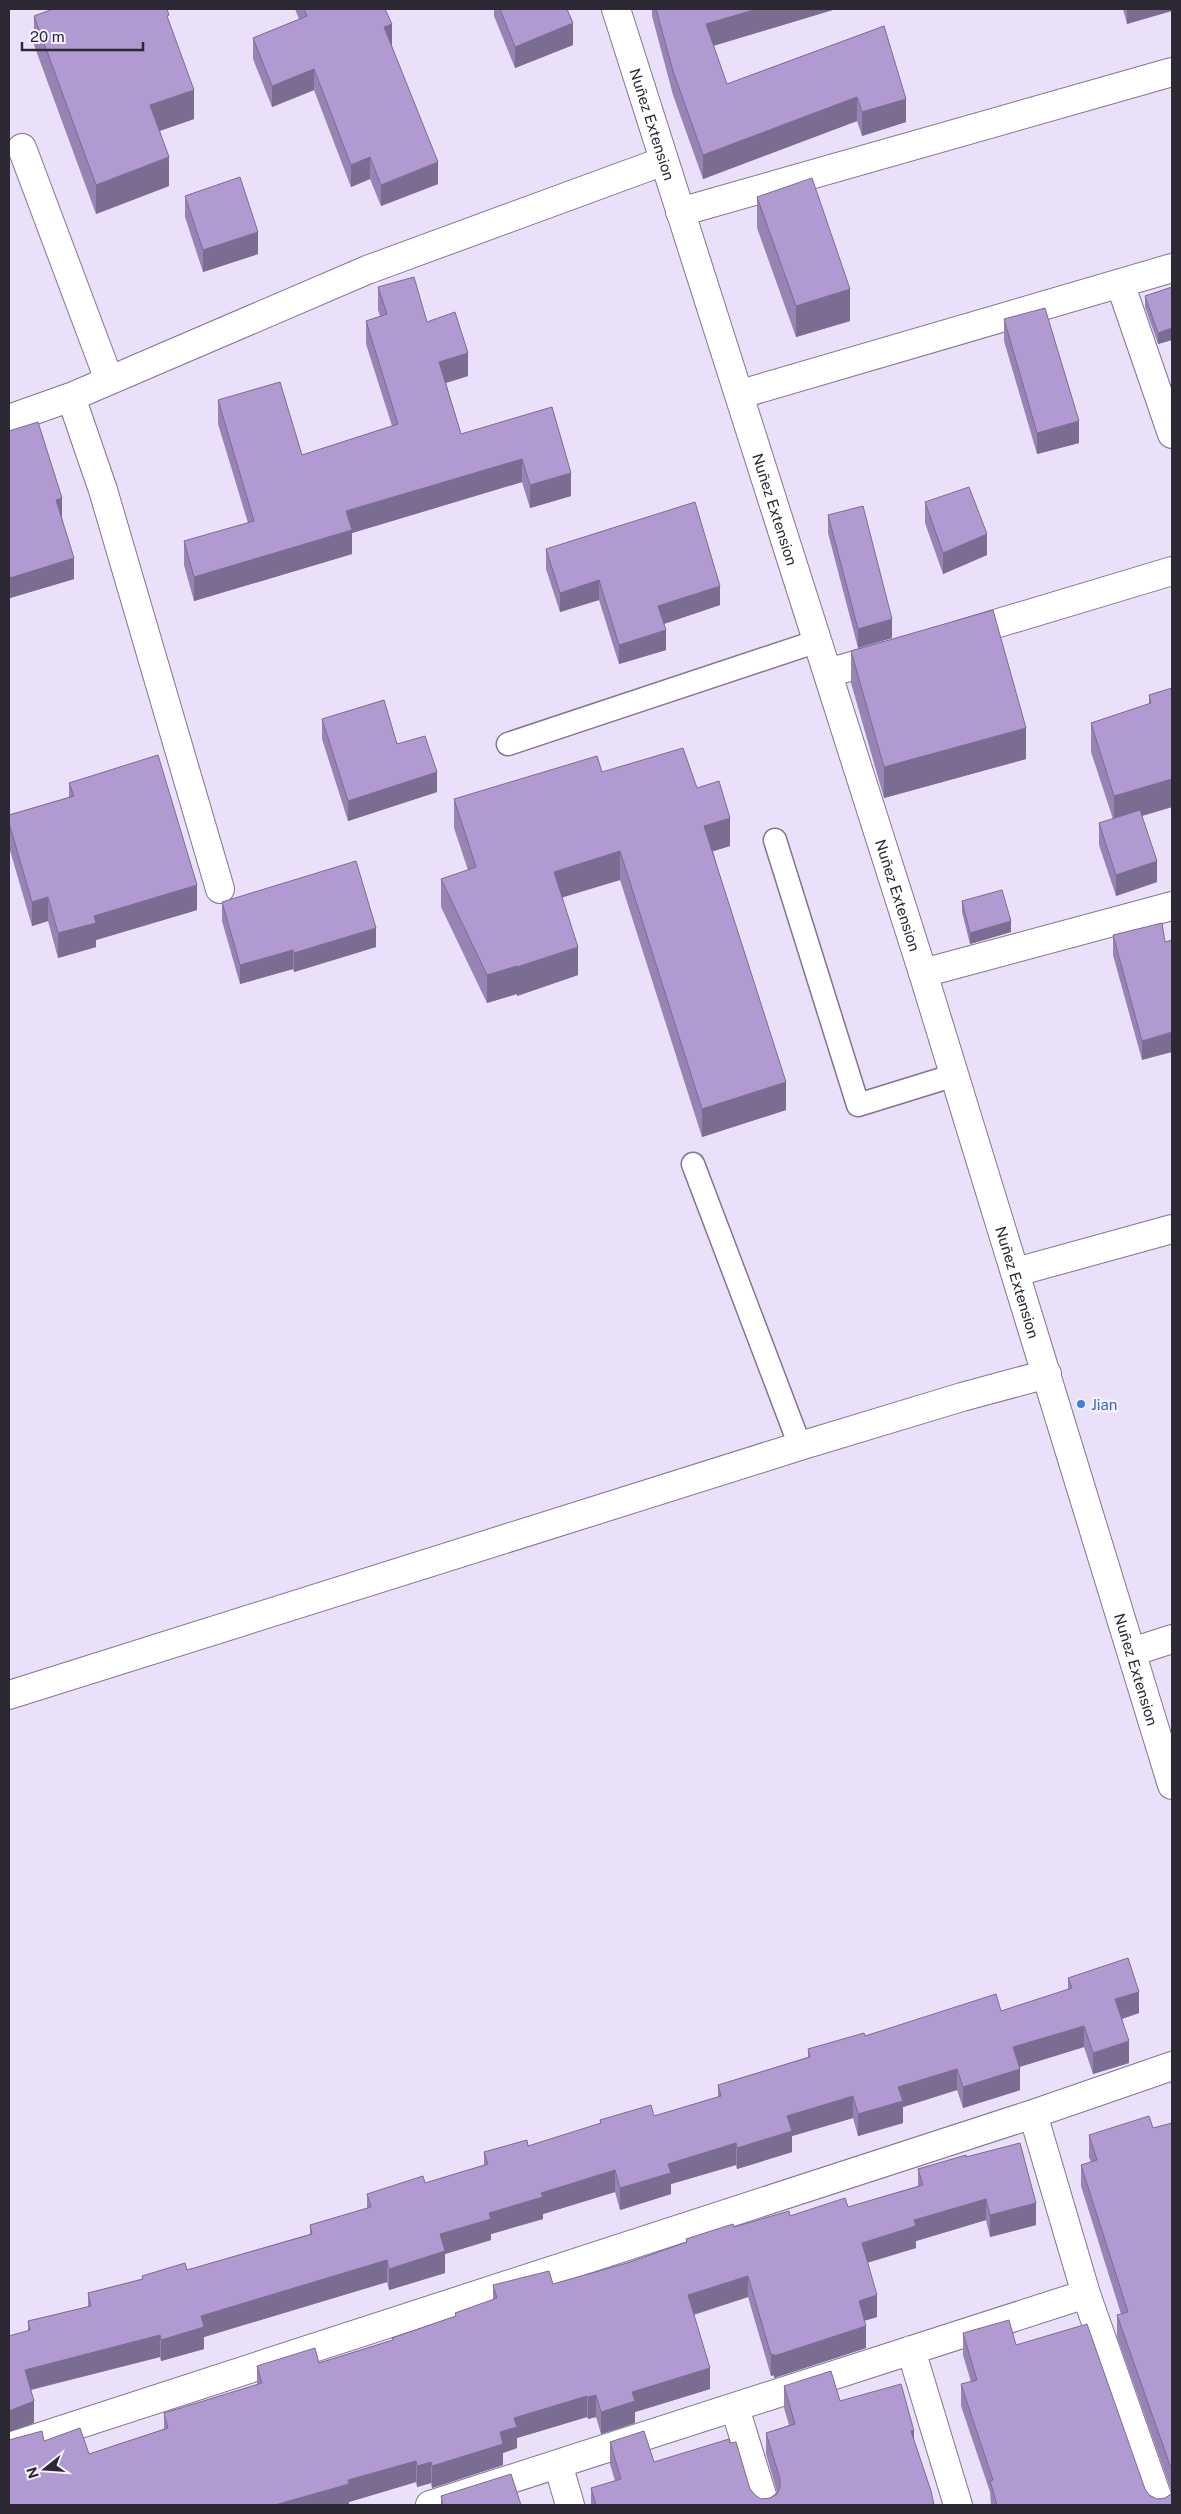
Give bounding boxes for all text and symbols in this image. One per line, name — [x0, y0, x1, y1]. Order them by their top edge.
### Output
scale bar — [22, 20, 144, 52]
text: 20 m — [30, 28, 65, 45]
street label: Nuñez Extension — [627, 66, 678, 182]
street label: Nuñez Extension — [750, 451, 801, 567]
street label: Nuñez Extension — [872, 837, 924, 953]
street label: Nuñez Extension — [993, 1224, 1043, 1340]
place label: Jian — [1091, 1396, 1118, 1413]
marker: Jian — [1075, 1398, 1087, 1410]
street label: Nuñez Extension — [1111, 1611, 1162, 1727]
north arrow — [20, 2444, 70, 2494]
text: N — [23, 2465, 42, 2480]

